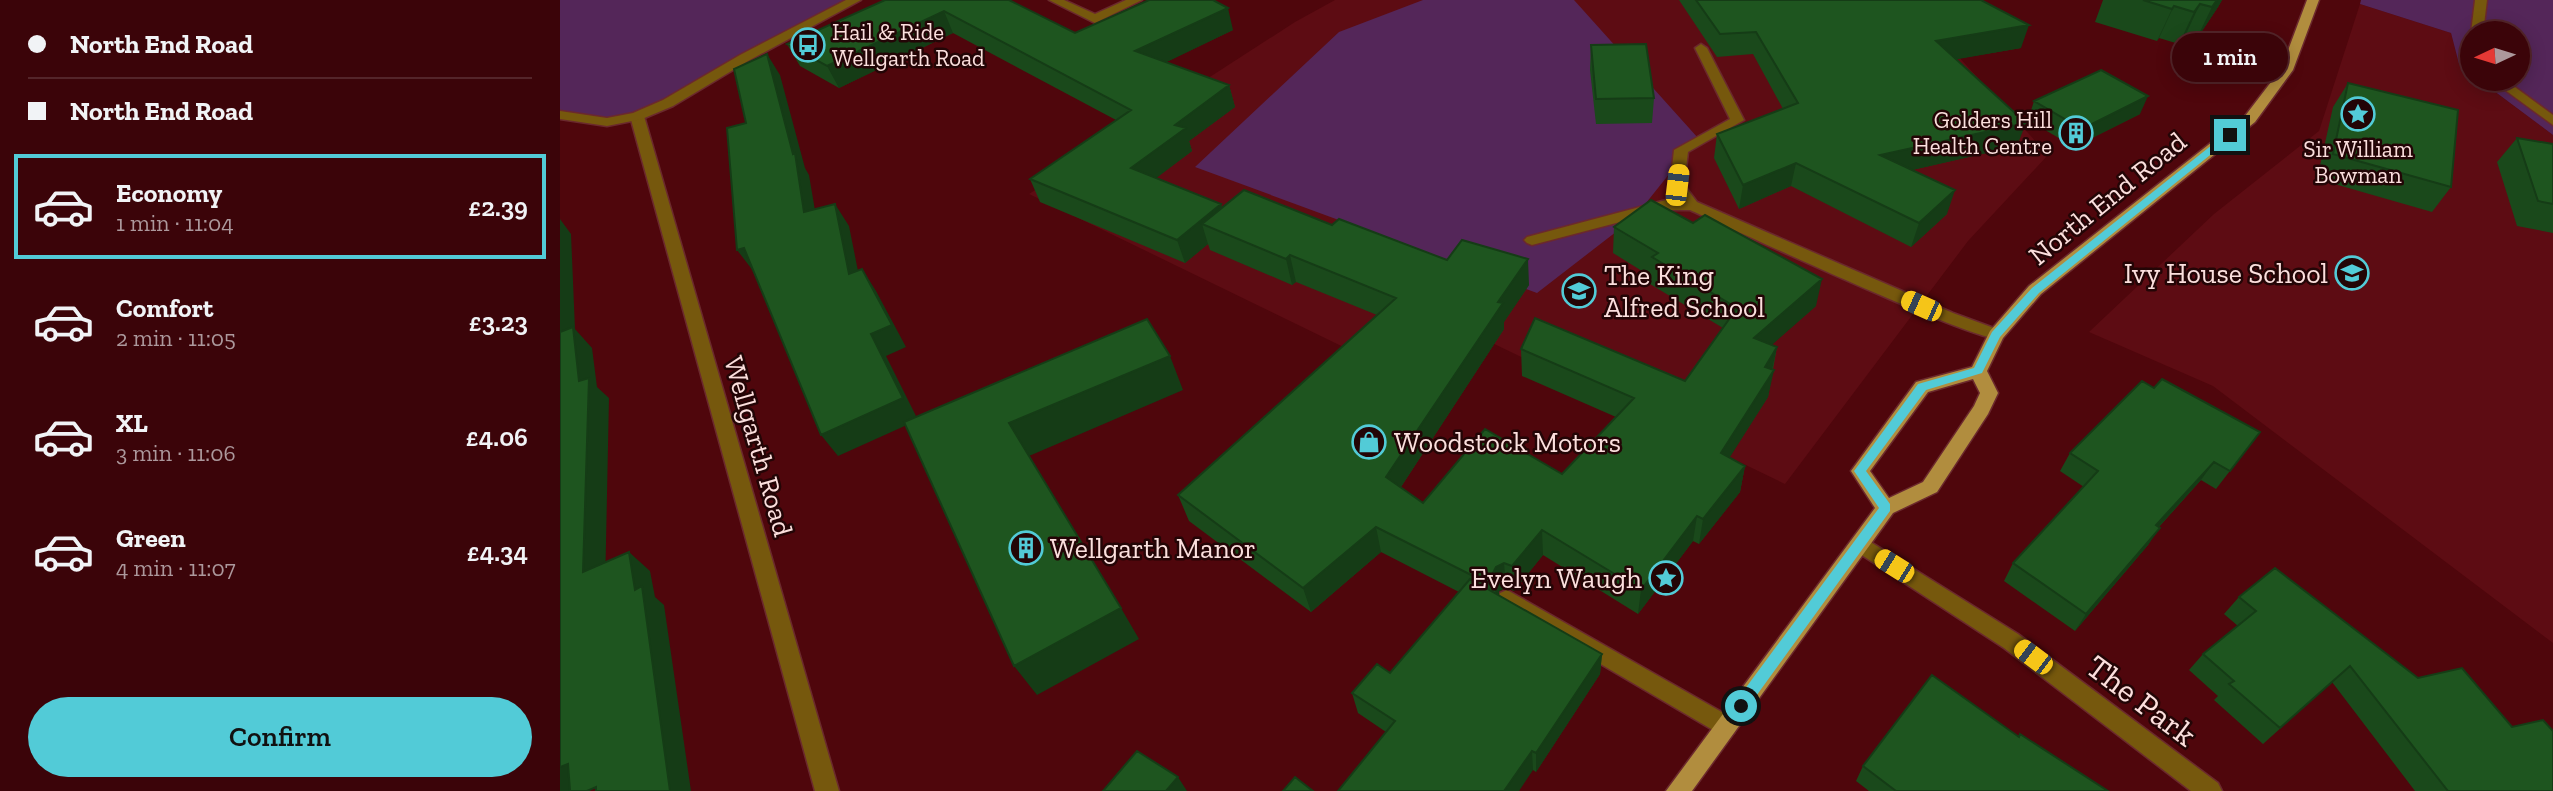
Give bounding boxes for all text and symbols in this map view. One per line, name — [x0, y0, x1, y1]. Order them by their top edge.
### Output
place label: Hail & Ride Wellgarth Road — [832, 18, 985, 72]
north arrow — [2460, 21, 2530, 91]
map controls — [2460, 21, 2530, 91]
bus stop icon: Hail & Ride Wellgarth Road — [789, 26, 827, 64]
text: North End Road — [70, 28, 253, 60]
callout: 1 min — [2172, 33, 2288, 82]
text: 1 min — [2203, 43, 2257, 71]
text: North End Road — [70, 95, 253, 127]
place icon: Sir William Bowman — [2339, 95, 2377, 133]
place label: Golders Hill Health Centre — [1913, 106, 2052, 160]
building icon: Golders Hill Health Centre — [2057, 114, 2095, 152]
route end — [2214, 119, 2246, 151]
street label: North End Road — [2022, 125, 2193, 272]
place label: Sir William Bowman — [2303, 135, 2413, 189]
car — [1665, 163, 1690, 207]
icon: car — [32, 175, 95, 238]
text: Economy — [116, 177, 222, 209]
text: £2.39 — [468, 191, 528, 223]
text: 1 min · 11:04 — [116, 209, 234, 237]
school or university icon: Ivy House School — [2333, 254, 2371, 292]
place label: Ivy House School — [2124, 257, 2328, 290]
place label: The King Alfred School — [1604, 259, 1765, 324]
school or university icon: The King Alfred School — [1560, 272, 1598, 310]
car — [1898, 288, 1945, 324]
icon: car — [32, 290, 95, 353]
text: Comfort — [116, 292, 213, 324]
text: £3.23 — [469, 306, 528, 338]
text: 2 min · 11:05 — [116, 324, 236, 352]
street label: Wellgarth Road — [717, 352, 800, 540]
icon: car — [32, 405, 95, 468]
text: XL — [116, 407, 148, 439]
text: £4.06 — [466, 421, 528, 453]
shop icon: Woodstock Motors — [1350, 423, 1388, 461]
place label: Woodstock Motors — [1394, 426, 1621, 459]
text: 3 min · 11:06 — [116, 439, 236, 467]
icon: car — [32, 520, 95, 583]
text: Green — [116, 522, 186, 554]
building icon: Wellgarth Manor — [1007, 529, 1045, 567]
place label: Wellgarth Manor — [1050, 532, 1256, 565]
text: £4.34 — [467, 536, 528, 568]
car — [1871, 546, 1918, 586]
text: 4 min · 11:07 — [116, 554, 236, 582]
place icon: Evelyn Waugh — [1647, 559, 1685, 597]
place label: Evelyn Waugh — [1471, 562, 1642, 595]
car — [2010, 636, 2057, 678]
street label: The Park — [2079, 646, 2204, 754]
route start — [1725, 690, 1757, 722]
button: Confirm — [28, 697, 532, 777]

